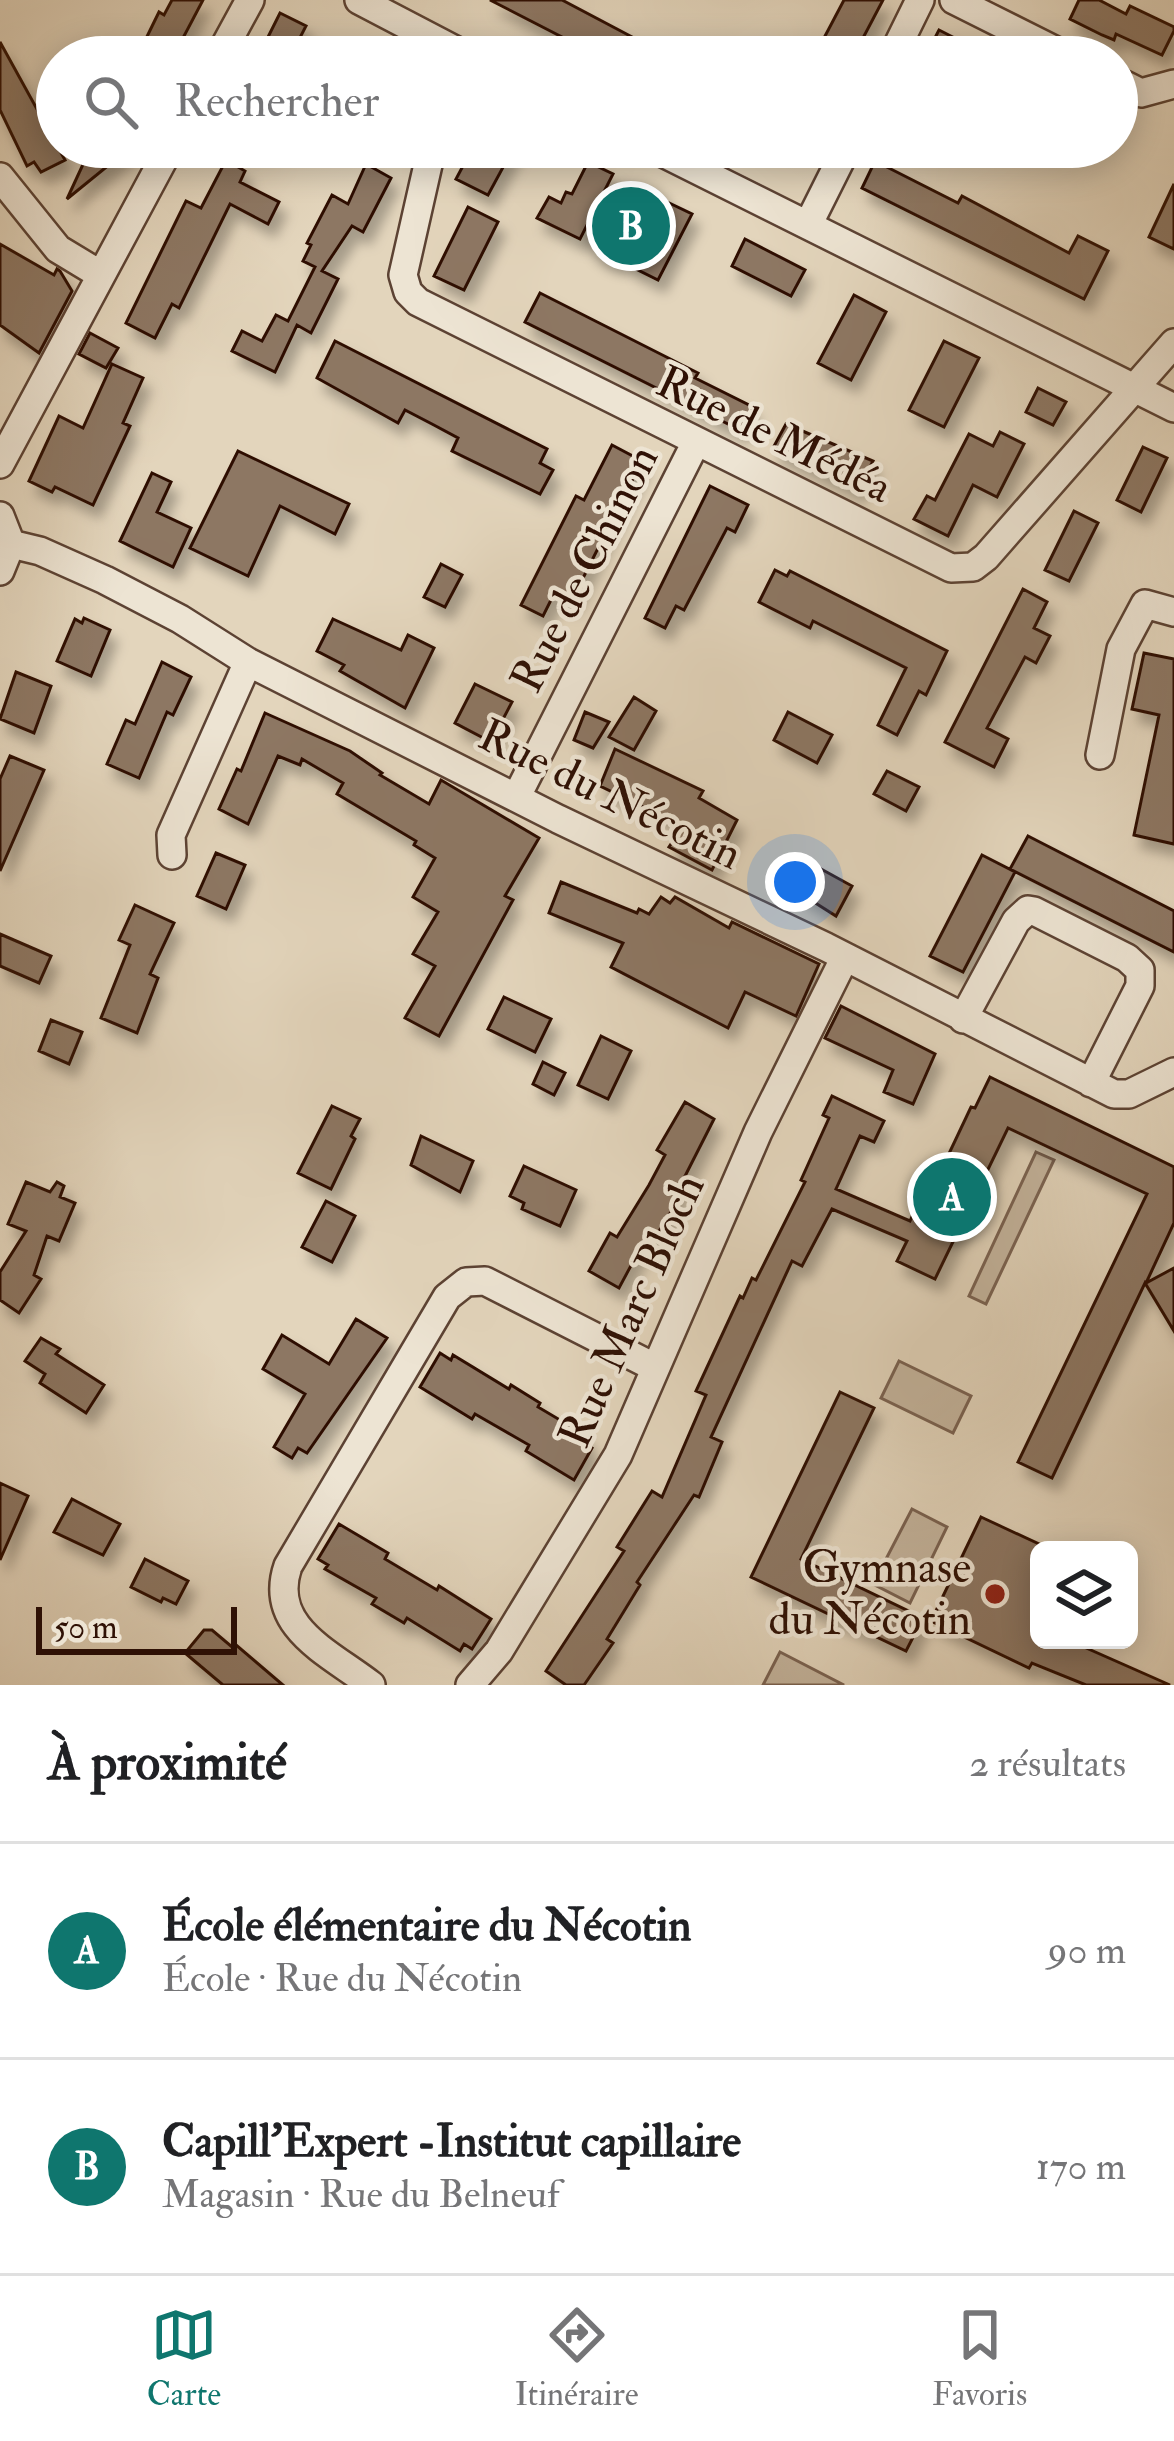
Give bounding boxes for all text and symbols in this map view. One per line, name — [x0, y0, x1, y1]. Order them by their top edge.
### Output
search box — [36, 36, 1138, 168]
icon: search — [78, 69, 144, 135]
text: Rechercher — [174, 74, 379, 130]
pin: B — [592, 181, 670, 271]
street label: Rue de Médéa — [647, 354, 901, 516]
street label: Rue de Chinon — [499, 436, 671, 702]
street label: Rue du Nécotin — [469, 707, 751, 883]
your location — [765, 852, 825, 912]
pin: A — [913, 1152, 991, 1242]
street label: Rue Marc Bloch — [547, 1166, 717, 1456]
place label: Gymnase du Nécotin — [769, 1540, 971, 1648]
map controls — [1030, 1541, 1138, 1649]
button: layers — [1030, 1541, 1138, 1649]
marker: Gymnase du Nécotin — [982, 1581, 1008, 1607]
scale bar — [36, 1601, 237, 1654]
text: 50 m — [54, 1607, 118, 1648]
text: À proximité — [48, 1731, 287, 1795]
text: 2 résultats — [969, 1739, 1126, 1788]
text: École élémentaire du Nécotin — [162, 1898, 691, 1954]
text: A — [75, 1926, 99, 1975]
text: 90 m — [1048, 1926, 1126, 1975]
text: École · Rue du Nécotin — [162, 1954, 522, 2003]
text: Capill'Expert -Institut capillaire — [162, 2114, 741, 2170]
text: B — [74, 2142, 100, 2191]
text: 170 m — [1036, 2142, 1126, 2191]
text: Magasin · Rue du Belneuf — [162, 2170, 560, 2219]
tab: Carte — [147, 2302, 221, 2415]
tab: Itinéraire — [515, 2302, 639, 2415]
tab: Favoris — [932, 2302, 1027, 2415]

